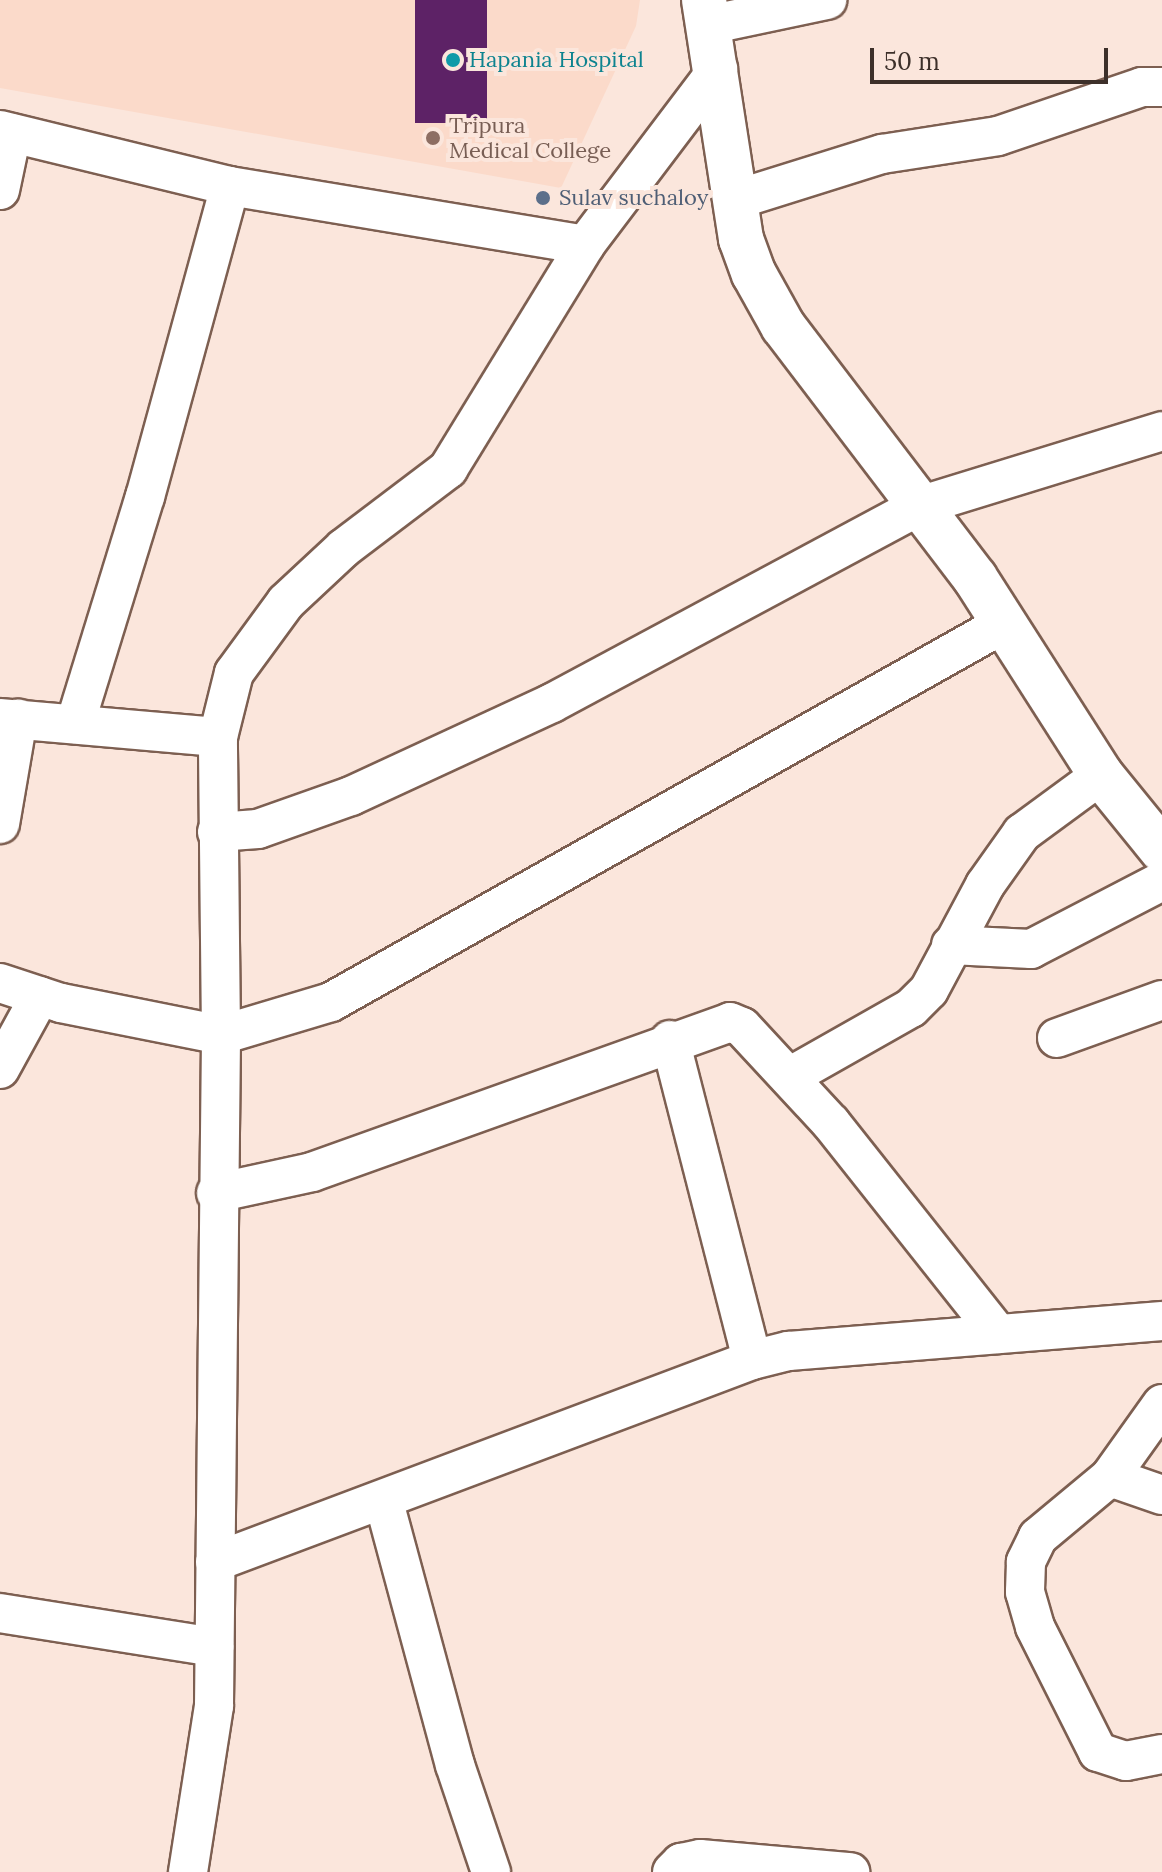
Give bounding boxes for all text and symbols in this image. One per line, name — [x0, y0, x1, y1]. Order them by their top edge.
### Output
scale bar — [874, 32, 1112, 82]
text: 50 m — [884, 46, 940, 77]
place label: Hapania Hospital — [469, 47, 644, 73]
marker: Hapania Hospital — [444, 51, 462, 69]
place label: Tripura Medical College — [449, 112, 611, 164]
marker: Tripura Medical College — [424, 129, 442, 147]
place label: Sulav suchaloy — [559, 185, 708, 211]
marker: Sulav suchaloy — [534, 189, 552, 207]

